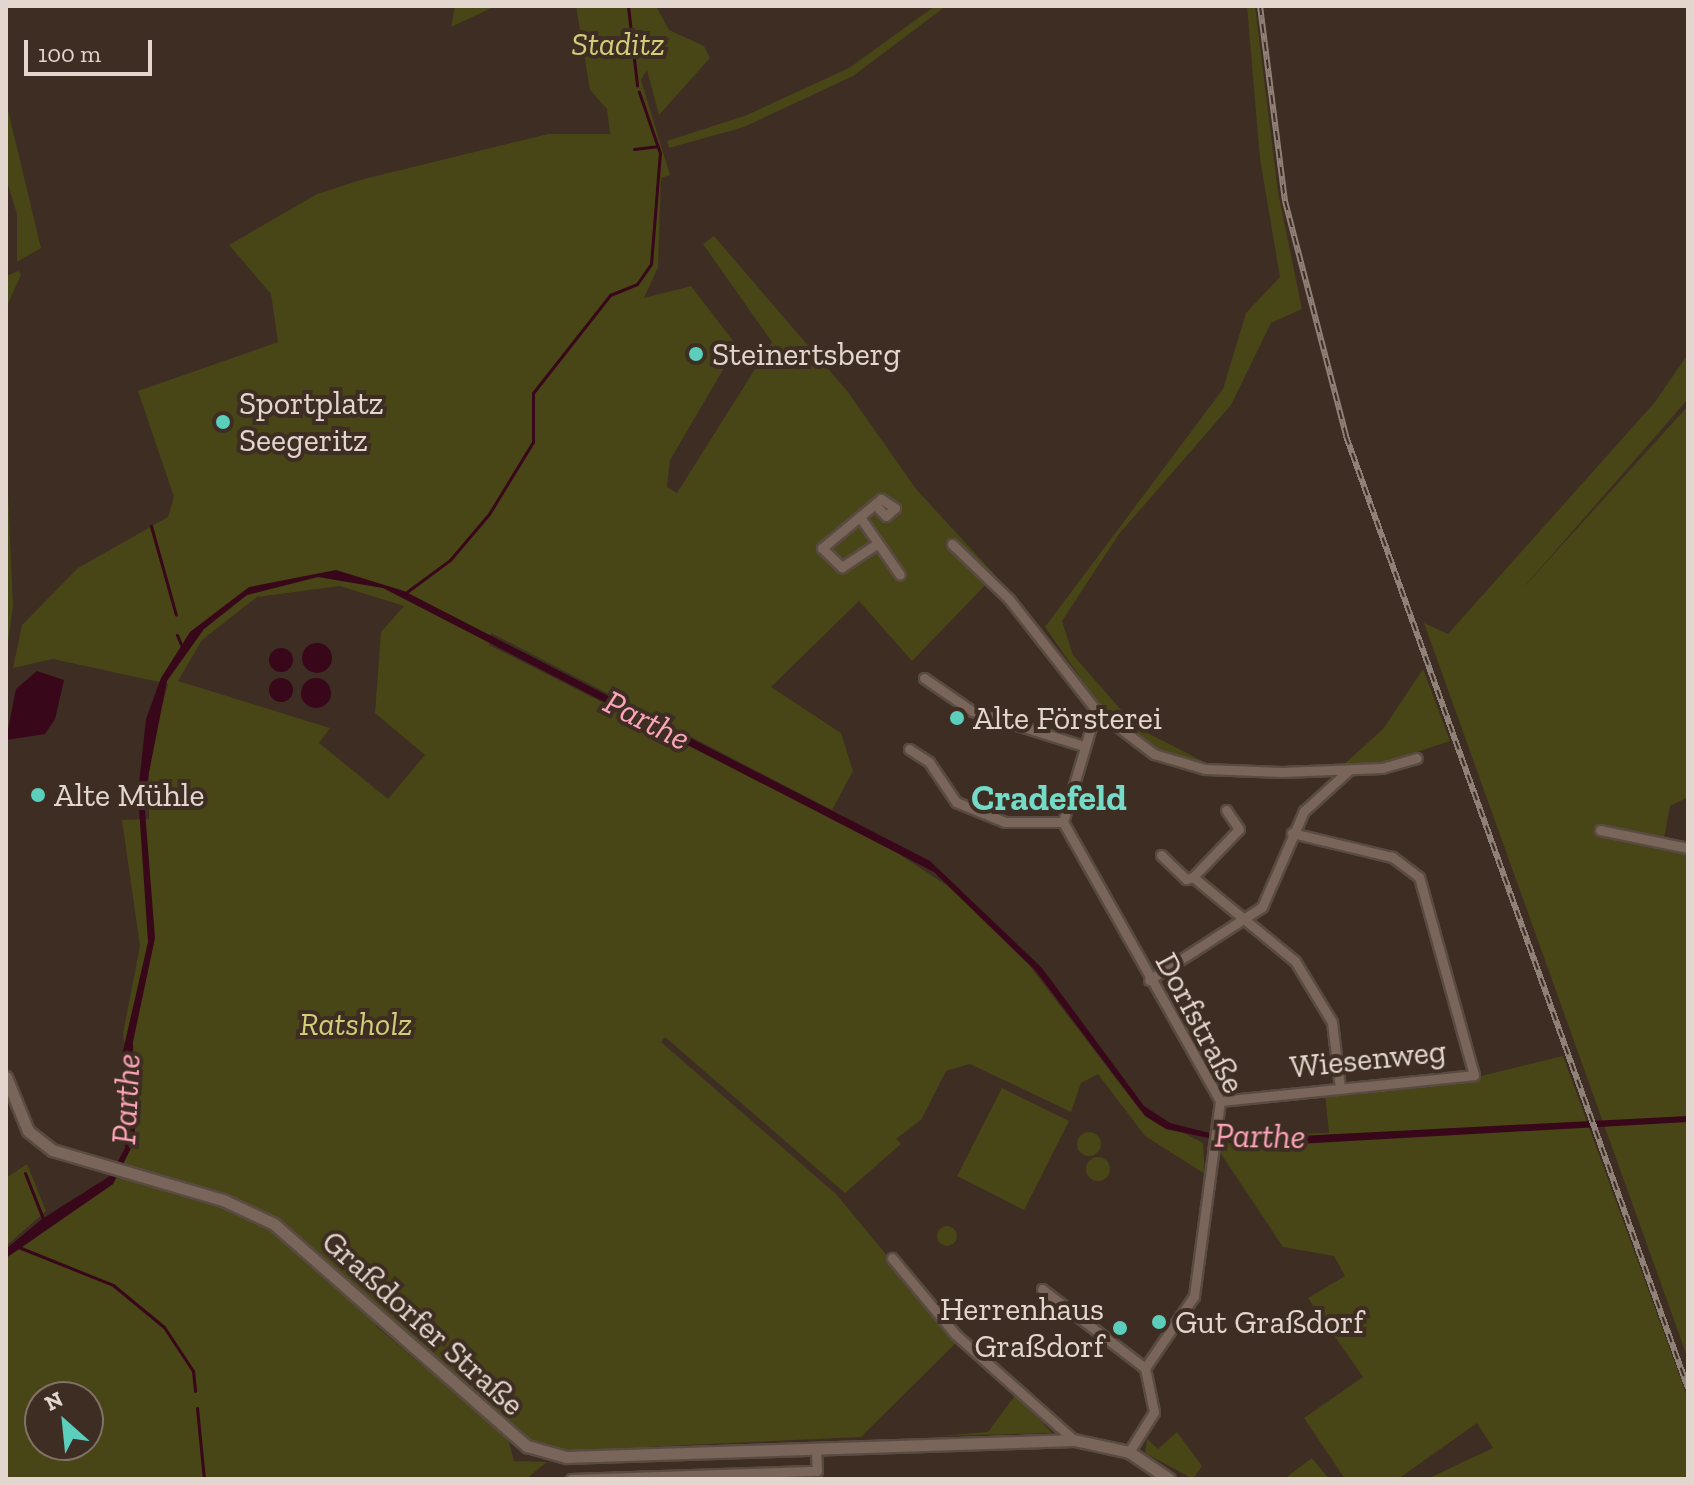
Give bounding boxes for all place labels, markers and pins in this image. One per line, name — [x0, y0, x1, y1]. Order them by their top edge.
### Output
place label: Steinertsberg — [712, 335, 901, 373]
marker: Steinertsberg — [687, 345, 705, 363]
place label: Sportplatz Seegeritz — [239, 385, 384, 460]
marker: Sportplatz Seegeritz — [214, 413, 232, 431]
place label: Alte Försterei — [973, 699, 1162, 737]
marker: Alte Försterei — [948, 709, 966, 727]
place label: Alte Mühle — [54, 776, 204, 814]
marker: Alte Mühle — [29, 786, 47, 804]
place label: Herrenhaus Graßdorf — [940, 1291, 1104, 1366]
place label: Gut Graßdorf — [1175, 1303, 1364, 1341]
marker: Gut Graßdorf — [1150, 1313, 1168, 1331]
marker: Herrenhaus Graßdorf — [1111, 1319, 1129, 1337]

